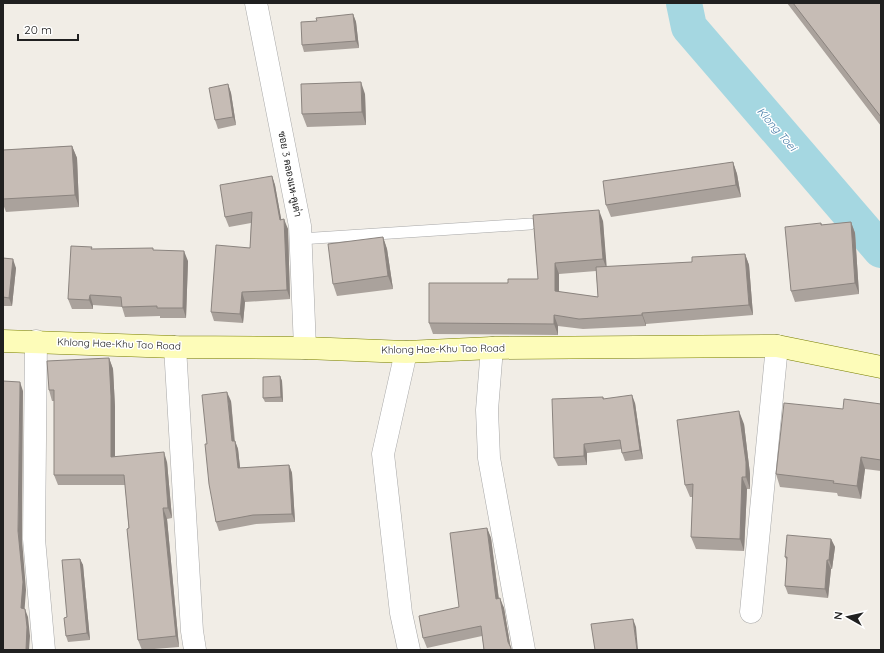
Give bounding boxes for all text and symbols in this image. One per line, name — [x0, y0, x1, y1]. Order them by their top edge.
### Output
scale bar — [18, 16, 78, 42]
text: 20 m — [24, 22, 52, 37]
water label: Klong Toei — [754, 104, 801, 155]
street label: ซอย 3 คลองแห-คูเต่า — [274, 130, 305, 218]
street label: Khlong Hae-Khu Tao Road — [57, 335, 181, 353]
street label: Khlong Hae-Khu Tao Road — [381, 341, 505, 357]
north arrow — [828, 597, 868, 637]
text: N — [831, 611, 846, 621]

